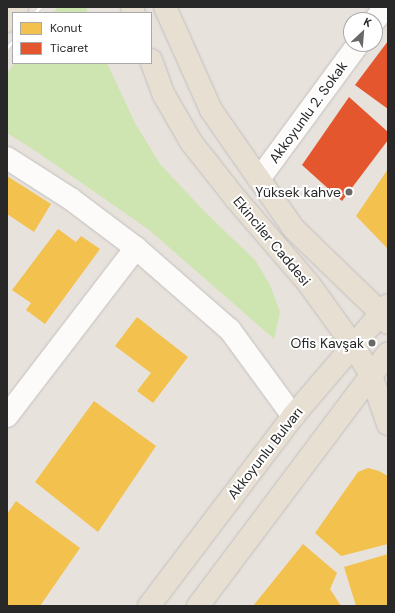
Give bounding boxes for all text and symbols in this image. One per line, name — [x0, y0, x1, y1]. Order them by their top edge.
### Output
legend — [12, 12, 152, 64]
north arrow — [343, 12, 383, 52]
text: K — [362, 14, 374, 30]
text: Konut — [50, 20, 82, 36]
text: Ticaret — [50, 40, 89, 56]
street label: Akkoyunlu 2. Sokak — [265, 58, 351, 166]
place label: Yüksek kahve — [255, 184, 341, 200]
marker: Yüksek kahve — [344, 187, 354, 197]
street label: Ekinciler Caddesi — [230, 193, 314, 289]
place label: Ofis Kavşak — [291, 335, 364, 351]
marker: Ofis Kavşak — [367, 338, 377, 348]
street label: Akkoyunlu Bulvarı — [224, 404, 306, 502]

